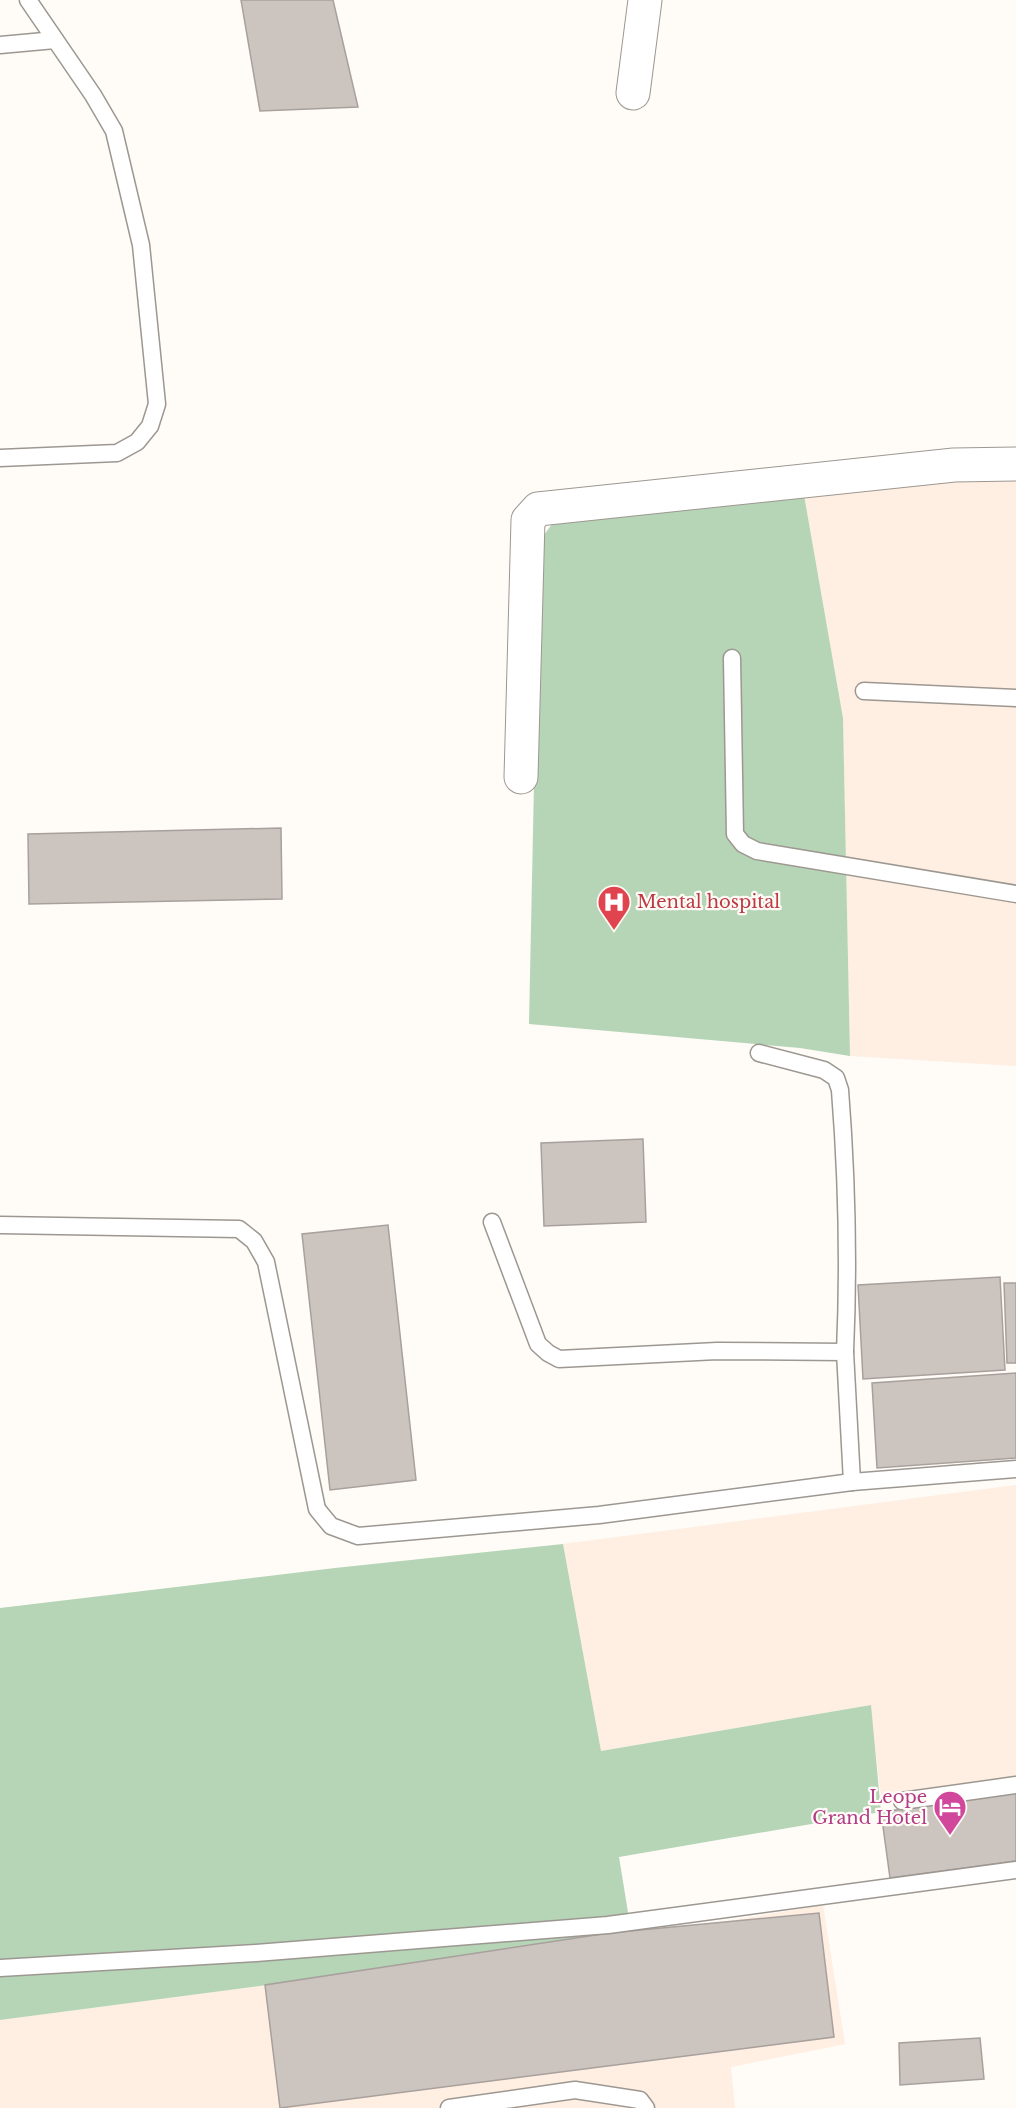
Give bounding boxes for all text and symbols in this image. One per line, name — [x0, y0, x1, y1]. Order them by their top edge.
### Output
hospital icon: Mental hospital — [596, 884, 632, 931]
place label: Mental hospital — [637, 891, 780, 913]
place label: Leope Grand Hotel — [812, 1786, 927, 1829]
hotel icon: Leope Grand Hotel — [932, 1789, 968, 1836]

